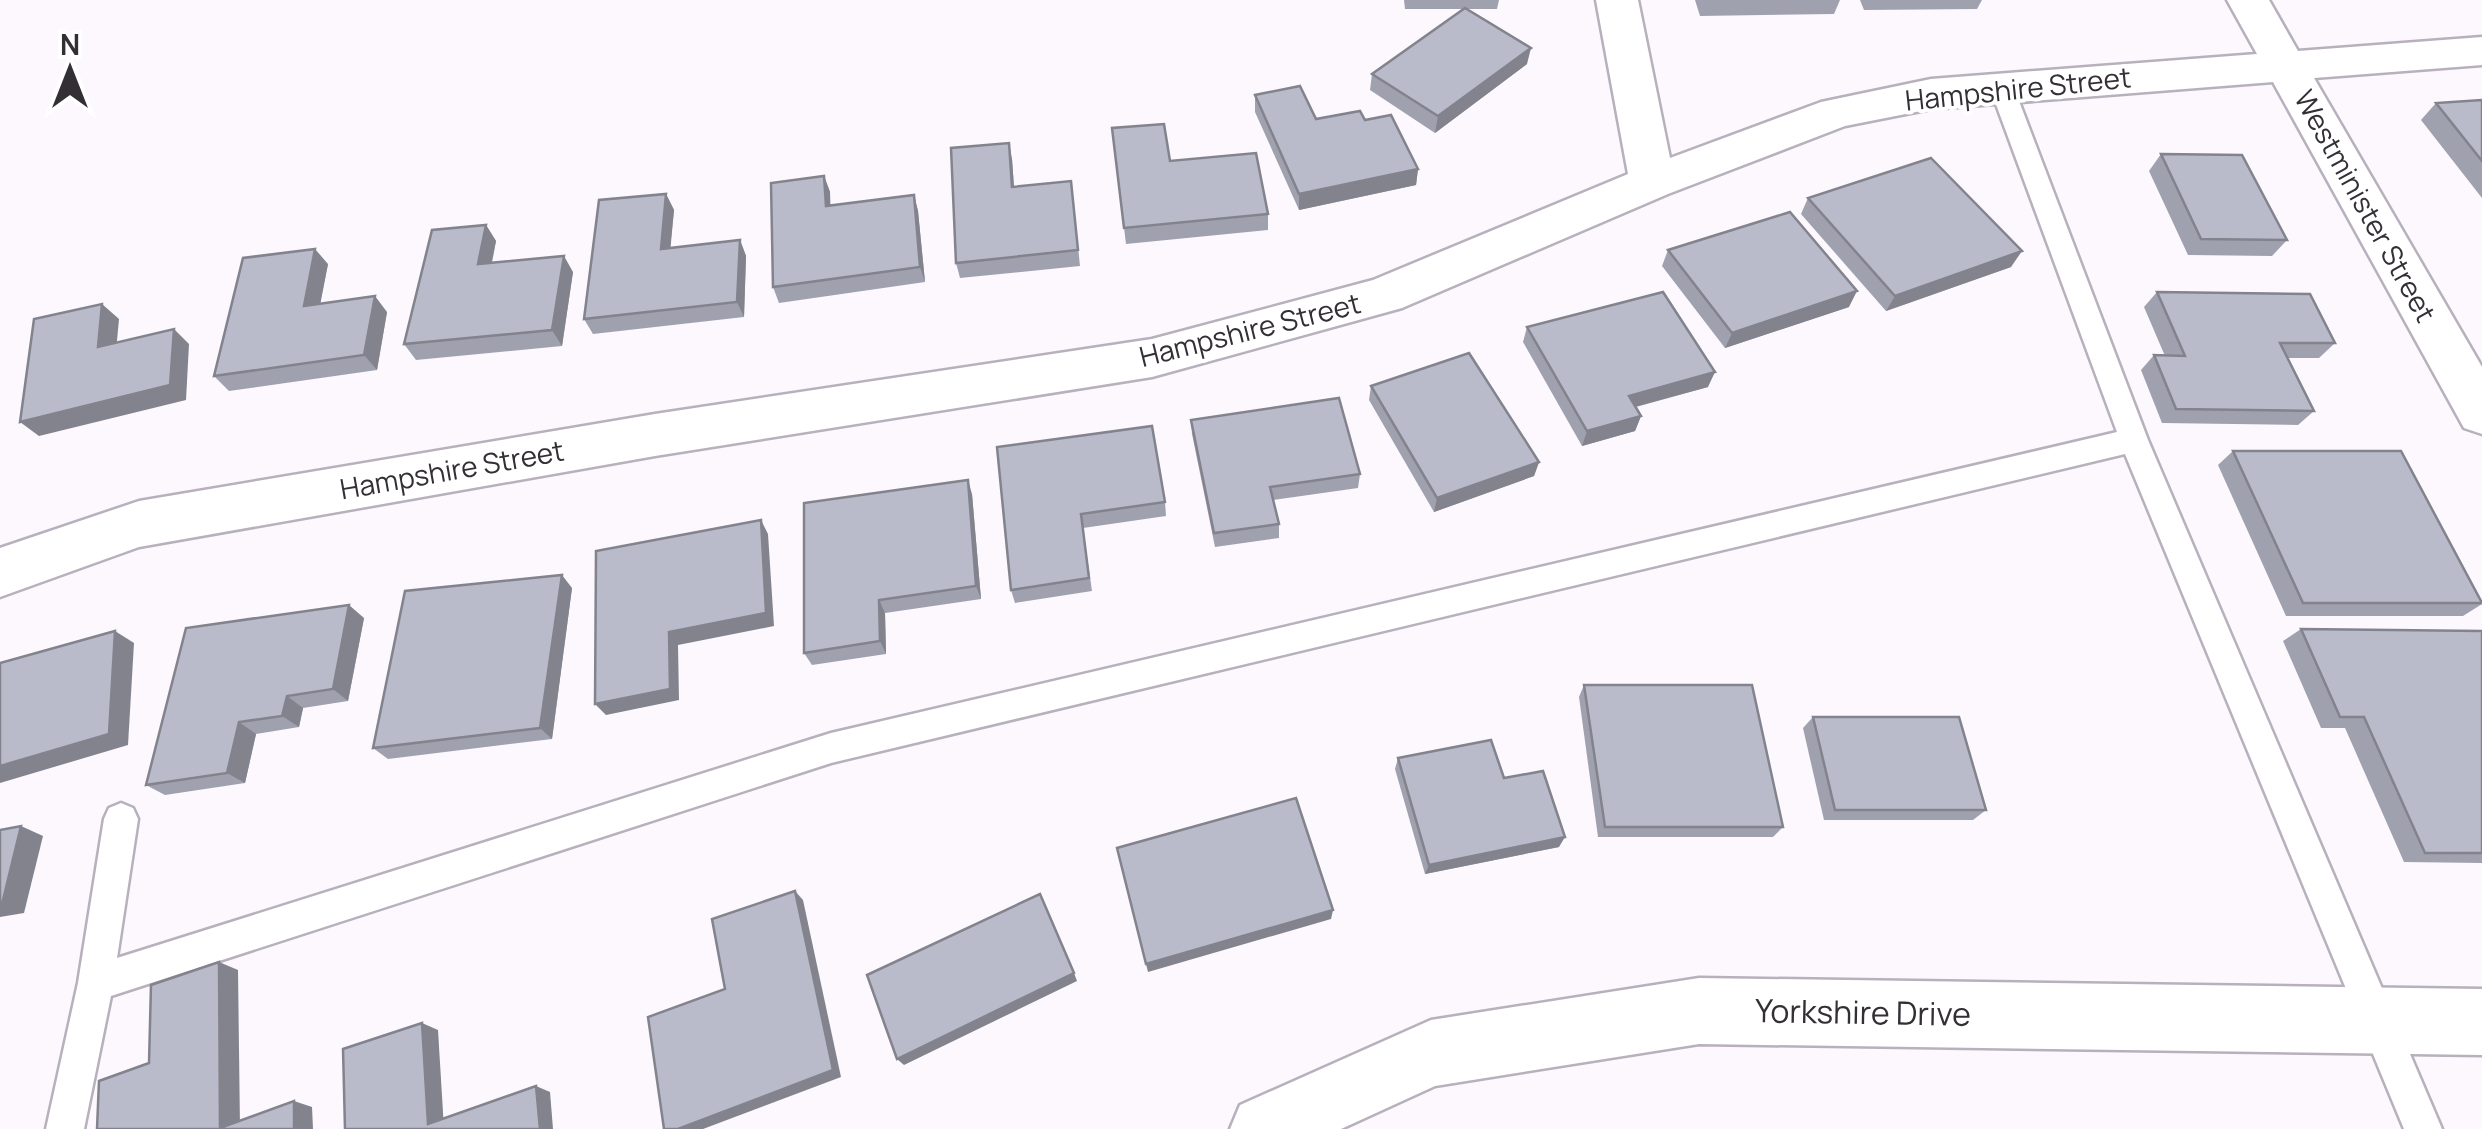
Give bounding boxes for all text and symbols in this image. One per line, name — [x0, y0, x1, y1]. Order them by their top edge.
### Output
north arrow — [20, 20, 120, 120]
text: N — [60, 25, 80, 63]
street label: Hampshire Street — [1903, 57, 2133, 119]
street label: Westminister Street — [2286, 83, 2445, 328]
street label: Hampshire Street — [1135, 283, 1364, 375]
street label: Hampshire Street — [337, 431, 567, 507]
street label: Yorkshire Drive — [1755, 988, 1971, 1036]

